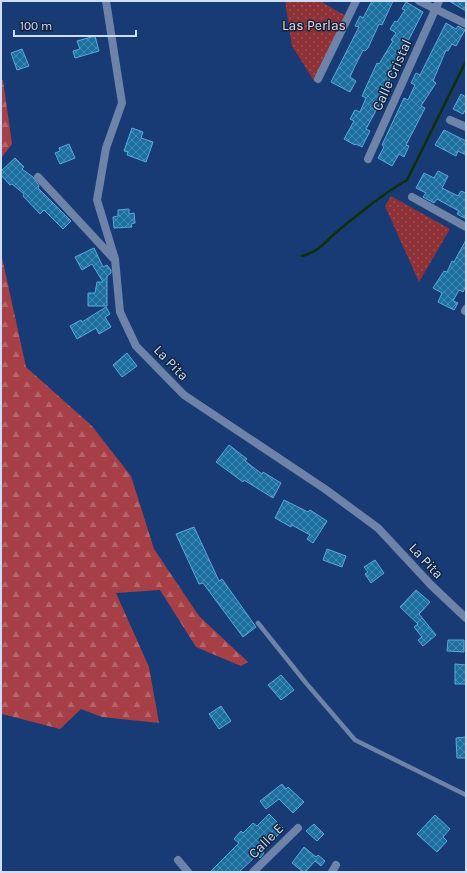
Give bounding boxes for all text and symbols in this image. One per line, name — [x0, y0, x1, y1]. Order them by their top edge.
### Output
scale bar — [14, 12, 136, 38]
park label: Las Perlas — [282, 17, 346, 34]
text: 100 m — [20, 19, 52, 33]
street label: Calle Cristal — [369, 36, 415, 114]
street label: La Pita — [150, 342, 192, 384]
street label: La Pita — [405, 540, 447, 582]
street label: Calle E — [245, 820, 287, 862]

